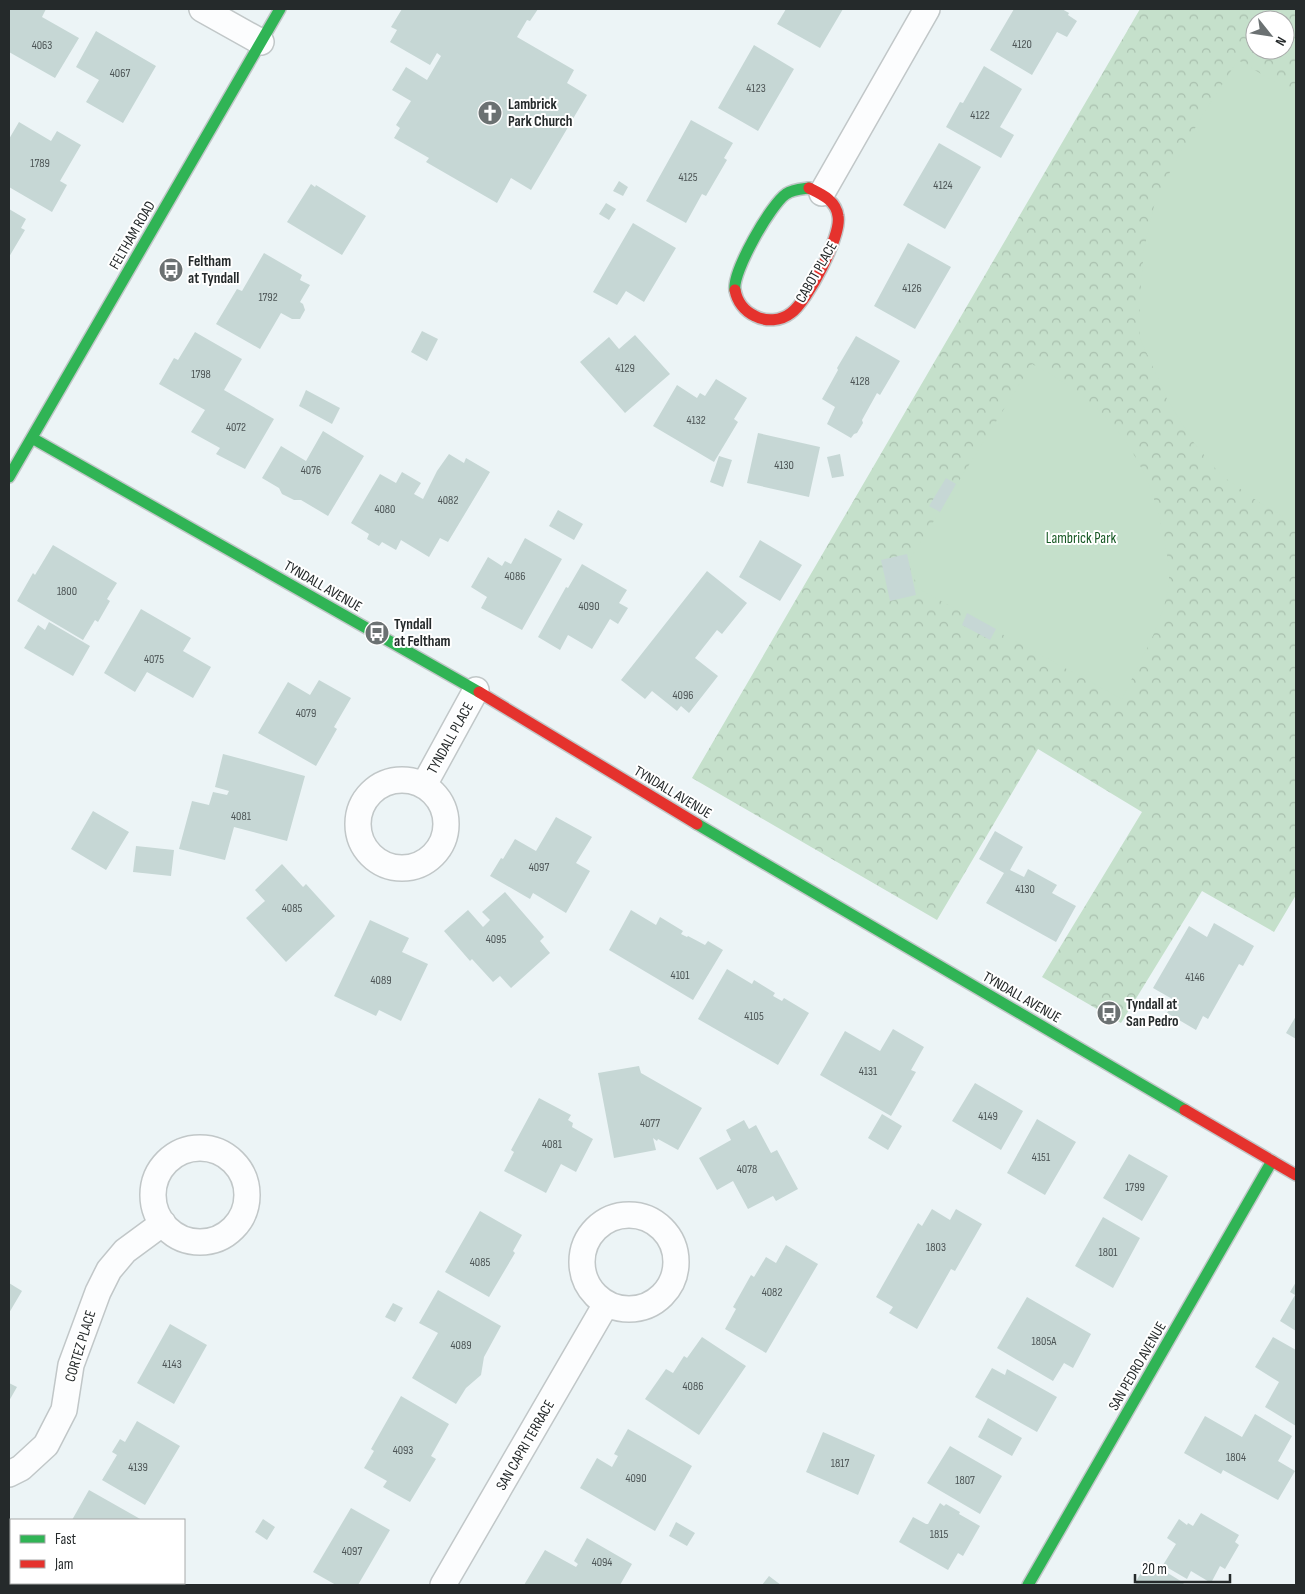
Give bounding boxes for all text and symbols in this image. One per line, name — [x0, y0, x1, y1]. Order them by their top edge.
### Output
north arrow — [1245, 10, 1295, 60]
text: N — [1272, 34, 1290, 49]
house number: 4120 — [1012, 37, 1032, 52]
house number: 4063 — [32, 38, 52, 53]
house number: 4067 — [110, 66, 130, 81]
house number: 4123 — [746, 81, 766, 96]
place label: Lambrick Park Church — [508, 95, 572, 131]
church icon: Lambrick Park Church — [477, 100, 503, 126]
house number: 4122 — [970, 108, 990, 123]
house number: 1789 — [30, 156, 50, 171]
house number: 4125 — [678, 170, 698, 185]
house number: 4124 — [933, 178, 953, 193]
street label: FELTHAM ROAD — [105, 198, 160, 273]
street label: CABOT PLACE — [791, 238, 842, 306]
place label: Feltham at Tyndall — [188, 252, 239, 288]
bus stop icon: Feltham at Tyndall — [158, 257, 184, 283]
house number: 4126 — [902, 281, 922, 296]
house number: 1792 — [258, 290, 278, 305]
house number: 4129 — [615, 361, 635, 376]
house number: 1798 — [191, 367, 211, 382]
house number: 4128 — [850, 374, 870, 389]
house number: 4132 — [686, 413, 706, 428]
house number: 4072 — [226, 420, 246, 435]
house number: 4130 — [774, 458, 794, 473]
house number: 4076 — [301, 463, 321, 478]
house number: 4082 — [438, 493, 458, 508]
house number: 4080 — [375, 502, 395, 517]
park label: Lambrick Park — [1046, 529, 1116, 548]
street label: TYNDALL AVENUE — [280, 556, 365, 616]
house number: 4086 — [505, 569, 525, 584]
house number: 1800 — [57, 584, 77, 599]
house number: 4090 — [578, 599, 600, 614]
place label: Tyndall at Feltham — [394, 615, 451, 651]
bus stop icon: Tyndall at Feltham — [364, 620, 390, 646]
house number: 4075 — [144, 652, 164, 667]
house number: 4096 — [673, 688, 693, 703]
street label: TYNDALL PLACE — [423, 699, 478, 777]
house number: 4079 — [296, 706, 316, 721]
street label: TYNDALL AVENUE — [630, 762, 715, 823]
house number: 4081 — [231, 809, 252, 824]
house number: 4097 — [529, 860, 549, 875]
house number: 4130 — [1015, 882, 1035, 897]
house number: 4085 — [282, 901, 302, 916]
house number: 4095 — [486, 932, 506, 947]
street label: TYNDALL AVENUE — [979, 967, 1064, 1027]
house number: 4101 — [671, 968, 690, 983]
house number: 4146 — [1185, 970, 1205, 985]
house number: 4089 — [371, 973, 391, 988]
place label: Tyndall at San Pedro — [1126, 995, 1179, 1031]
bus stop icon: Tyndall at San Pedro — [1096, 1000, 1122, 1026]
house number: 4105 — [744, 1009, 764, 1024]
house number: 4131 — [859, 1064, 878, 1079]
house number: 4149 — [978, 1109, 998, 1124]
house number: 4077 — [640, 1116, 660, 1131]
house number: 4081 — [542, 1137, 563, 1152]
house number: 4151 — [1032, 1150, 1051, 1165]
house number: 4078 — [737, 1162, 757, 1177]
house number: 1799 — [1125, 1180, 1145, 1195]
house number: 1803 — [926, 1240, 946, 1255]
house number: 1801 — [1098, 1245, 1118, 1260]
house number: 4085 — [470, 1255, 490, 1270]
house number: 4082 — [762, 1285, 782, 1300]
street label: CORTEZ PLACE — [61, 1308, 100, 1384]
street label: SAN PEDRO AVENUE — [1104, 1318, 1171, 1414]
house number: 1805A — [1032, 1334, 1057, 1349]
house number: 4089 — [451, 1338, 471, 1353]
house number: 4143 — [162, 1357, 182, 1372]
house number: 4086 — [683, 1379, 703, 1394]
street label: SAN CAPRI TERRACE — [492, 1397, 559, 1494]
house number: 4093 — [393, 1443, 413, 1458]
house number: 1804 — [1226, 1450, 1246, 1465]
house number: 1817 — [831, 1456, 849, 1471]
house number: 4139 — [128, 1460, 148, 1475]
house number: 4090 — [625, 1471, 647, 1486]
house number: 1807 — [955, 1473, 975, 1488]
legend — [10, 1519, 185, 1584]
house number: 1815 — [930, 1527, 948, 1542]
text: Fast — [55, 1530, 77, 1549]
house number: 4097 — [342, 1544, 362, 1559]
scale bar — [1135, 1552, 1230, 1584]
text: Jam — [54, 1555, 73, 1574]
house number: 4094 — [592, 1555, 612, 1570]
text: 20 m — [1142, 1560, 1167, 1579]

